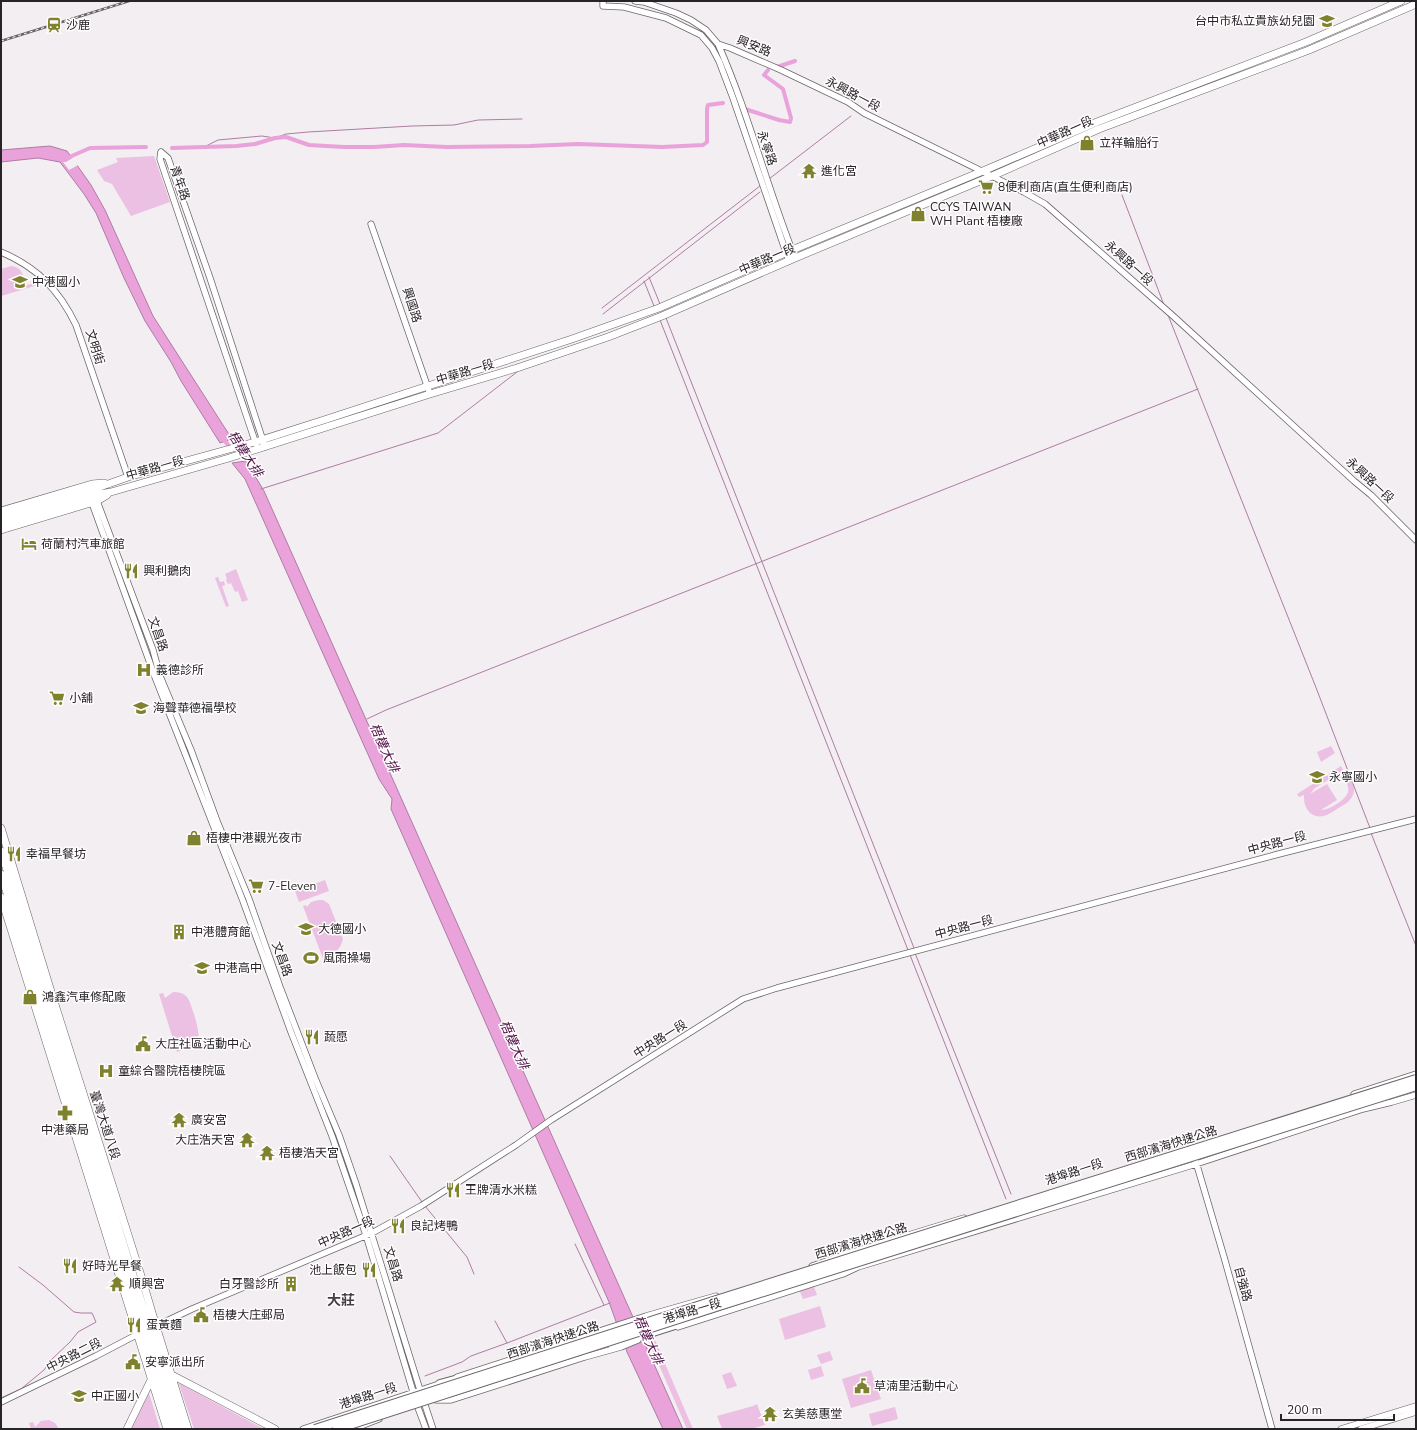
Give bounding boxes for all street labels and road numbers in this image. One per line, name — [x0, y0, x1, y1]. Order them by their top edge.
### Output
street label: 興安路 — [734, 32, 774, 60]
street label: 永興路一段 — [823, 73, 883, 115]
street label: 中華路一段 — [1034, 112, 1096, 152]
street label: 永寧路 — [754, 128, 780, 168]
street label: 青年路 — [167, 163, 193, 203]
street label: 永興路一段 — [1101, 237, 1157, 289]
street label: 中華路一段 — [736, 240, 798, 278]
street label: 興國路 — [399, 285, 425, 325]
street label: 文明街 — [82, 327, 108, 367]
street label: 中華路一段 — [434, 356, 496, 388]
street label: 中華路一段 — [124, 452, 186, 484]
street label: 永興路一段 — [1343, 454, 1397, 506]
street label: 文昌路 — [145, 614, 171, 654]
street label: 中央路一段 — [1246, 828, 1308, 858]
street label: 中央路一段 — [933, 912, 995, 942]
street label: 文昌路 — [268, 939, 296, 979]
street label: 中央路一段 — [630, 1016, 690, 1062]
street label: 臺灣大道八段 — [86, 1088, 124, 1162]
street label: 西部濱海快速公路 — [1123, 1122, 1219, 1166]
street label: 港埠路一段 — [1043, 1155, 1105, 1189]
street label: 中央路一段 — [315, 1212, 377, 1252]
street label: 西部濱海快速公路 — [813, 1219, 909, 1263]
street label: 文昌路 — [380, 1244, 406, 1284]
street label: 自強路 — [1231, 1265, 1255, 1303]
street label: 港埠路一段 — [661, 1295, 723, 1327]
street label: 西部濱海快速公路 — [505, 1318, 601, 1362]
street label: 中央路二段 — [44, 1334, 104, 1376]
street label: 港埠路一段 — [337, 1379, 399, 1413]

